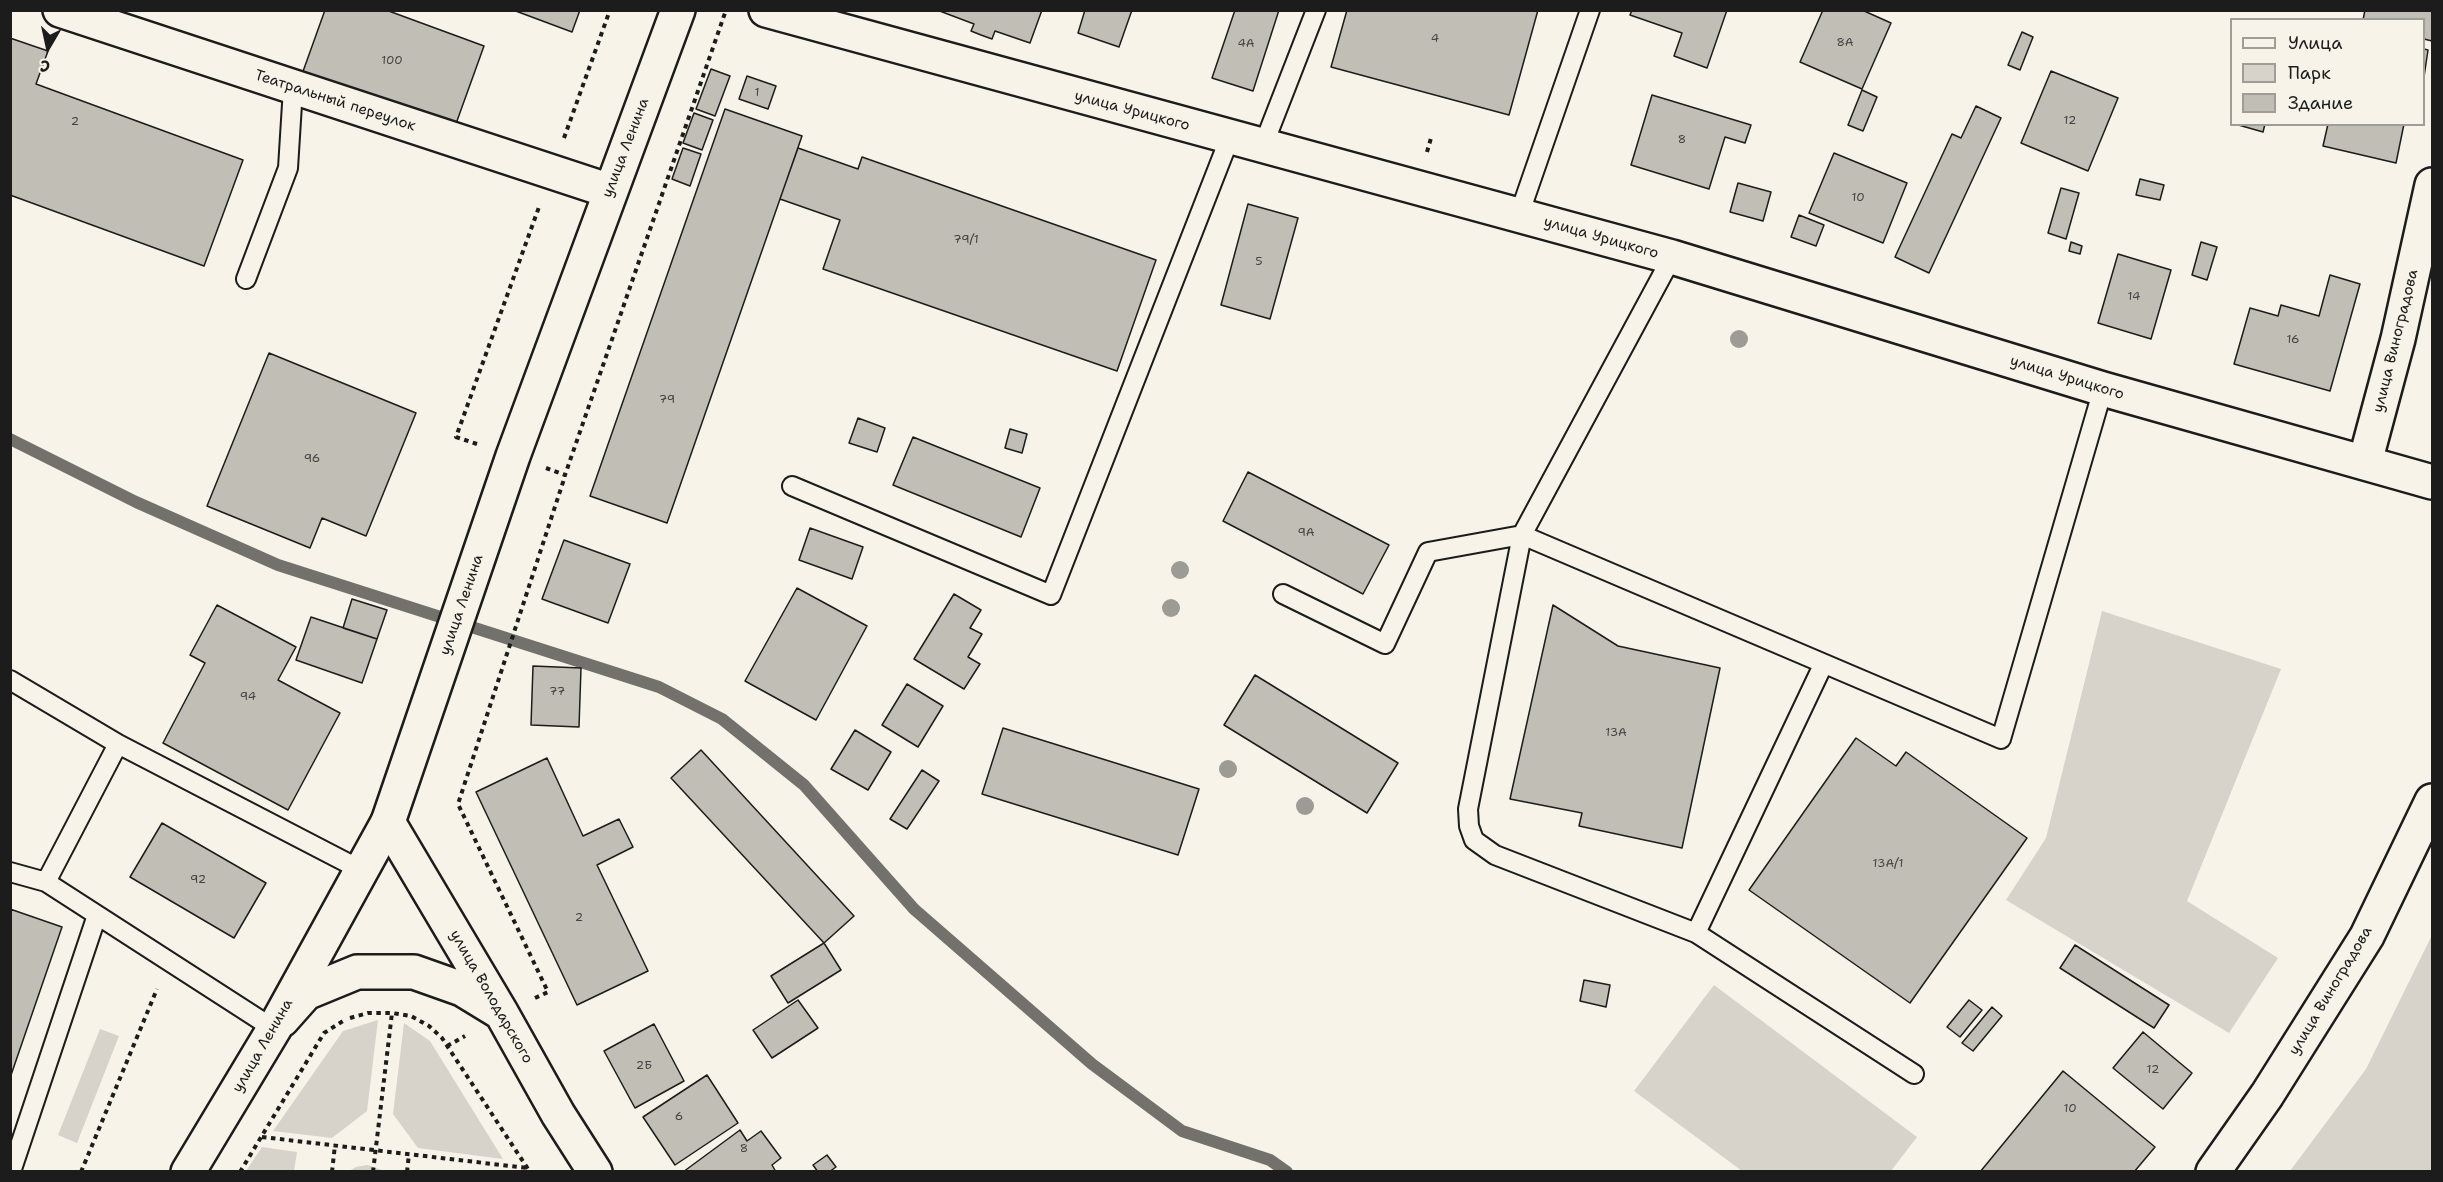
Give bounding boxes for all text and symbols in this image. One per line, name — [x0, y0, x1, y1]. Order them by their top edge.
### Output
north arrow — [18, 18, 78, 78]
legend — [2230, 18, 2425, 126]
text: Улица — [2288, 31, 2342, 55]
house number: 4 — [1431, 32, 1439, 46]
house number: 8А — [1836, 36, 1854, 50]
house number: 4А — [1237, 37, 1255, 51]
house number: 100 — [381, 54, 403, 68]
text: С — [39, 55, 52, 77]
text: Парк — [2288, 61, 2331, 85]
street label: Театральный переулок — [252, 66, 418, 136]
house number: 1 — [754, 86, 760, 100]
street label: улица Урицкого — [1072, 87, 1192, 135]
text: Здание — [2288, 91, 2353, 115]
street label: улица Ленина — [599, 96, 653, 200]
house number: 12 — [2064, 114, 2076, 128]
house number: 2 — [71, 115, 79, 129]
house number: 8 — [1678, 133, 1686, 147]
house number: 10 — [1851, 191, 1865, 205]
street label: улица Урицкого — [1542, 213, 1660, 263]
house number: 79/1 — [953, 233, 979, 247]
house number: 5 — [1255, 255, 1263, 269]
street label: улица Виноградова — [2370, 268, 2422, 414]
house number: 14 — [2128, 290, 2140, 304]
house number: 16 — [2286, 333, 2300, 347]
street label: улица Урицкого — [2008, 352, 2126, 404]
house number: 79 — [659, 393, 675, 407]
house number: 96 — [304, 452, 320, 466]
house number: 9А — [1297, 526, 1315, 540]
street label: улица Ленина — [436, 552, 488, 658]
house number: 77 — [549, 685, 565, 699]
house number: 94 — [240, 690, 256, 704]
house number: 13А — [1605, 726, 1627, 740]
house number: 13А/1 — [1873, 857, 1903, 871]
house number: 92 — [190, 873, 206, 887]
house number: 2 — [575, 911, 583, 925]
street label: улица Виноградова — [2285, 923, 2377, 1059]
street label: улица Володарского — [445, 927, 537, 1067]
street label: улица Ленина — [229, 996, 297, 1096]
house number: 2Б — [636, 1059, 652, 1073]
house number: 12 — [2147, 1063, 2159, 1077]
house number: 10 — [2063, 1102, 2077, 1116]
house number: 6 — [675, 1110, 683, 1124]
house number: 8 — [740, 1142, 748, 1156]

